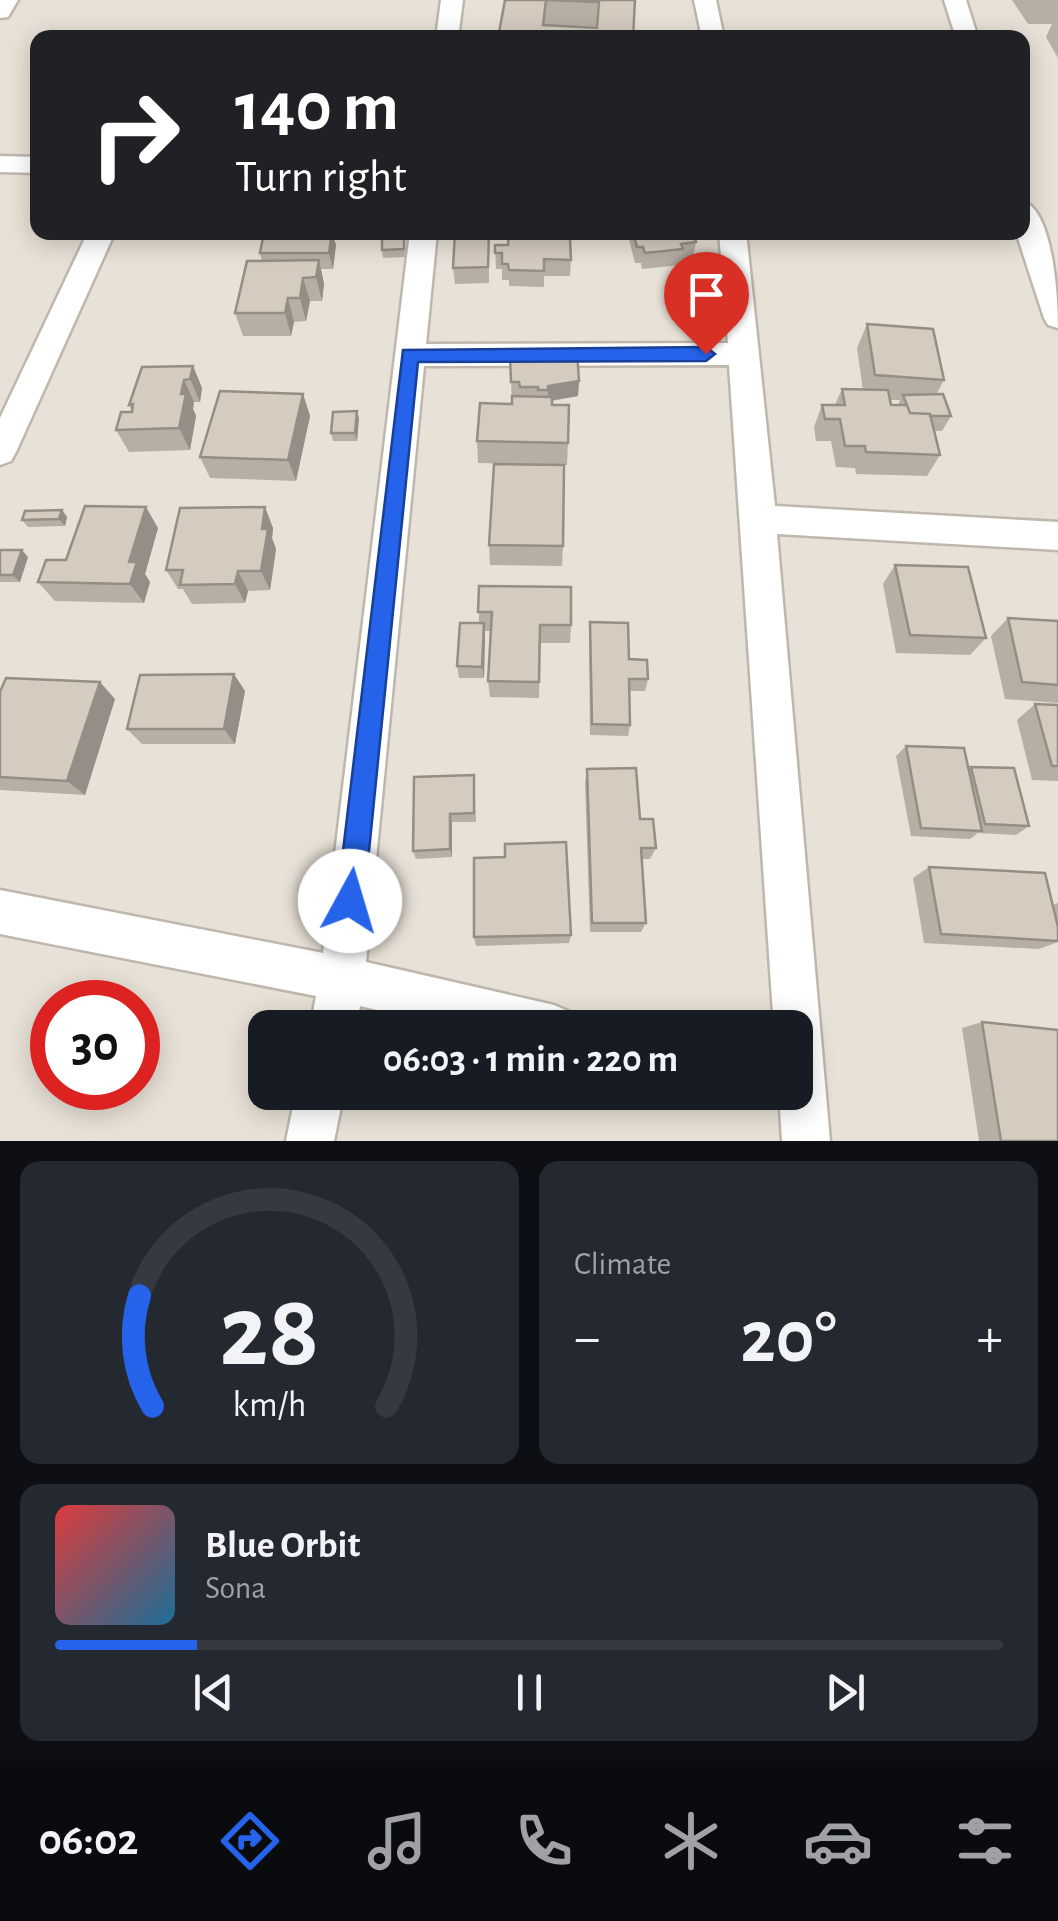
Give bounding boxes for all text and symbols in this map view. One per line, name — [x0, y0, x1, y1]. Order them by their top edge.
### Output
icon: right — [70, 70, 200, 200]
text: 140 m — [235, 73, 399, 143]
text: Turn right — [235, 155, 407, 200]
pin — [664, 252, 749, 355]
icon: arrive — [679, 267, 734, 322]
position arrow — [298, 849, 402, 953]
speed limit sign: 30 — [30, 980, 160, 1110]
text: 06:03 · 1 min · 220 m — [383, 1041, 678, 1079]
text: Climate — [574, 1248, 671, 1280]
text: 28 — [219, 1281, 320, 1385]
text: 20° — [740, 1301, 837, 1376]
text: − — [574, 1311, 600, 1366]
text: + — [977, 1311, 1003, 1366]
text: km/h — [233, 1387, 306, 1423]
text: Blue Orbit — [205, 1527, 360, 1565]
text: Sona — [205, 1572, 266, 1604]
icon: previous — [186, 1665, 241, 1720]
icon: pause — [502, 1665, 557, 1720]
icon: next — [818, 1665, 873, 1720]
icon: directions — [215, 1806, 285, 1876]
icon: music — [362, 1806, 432, 1876]
icon: phone — [509, 1806, 579, 1876]
icon: climate — [656, 1806, 726, 1876]
icon: car — [803, 1806, 873, 1876]
icon: filters — [950, 1806, 1020, 1876]
text: 06:02 — [38, 1818, 139, 1863]

